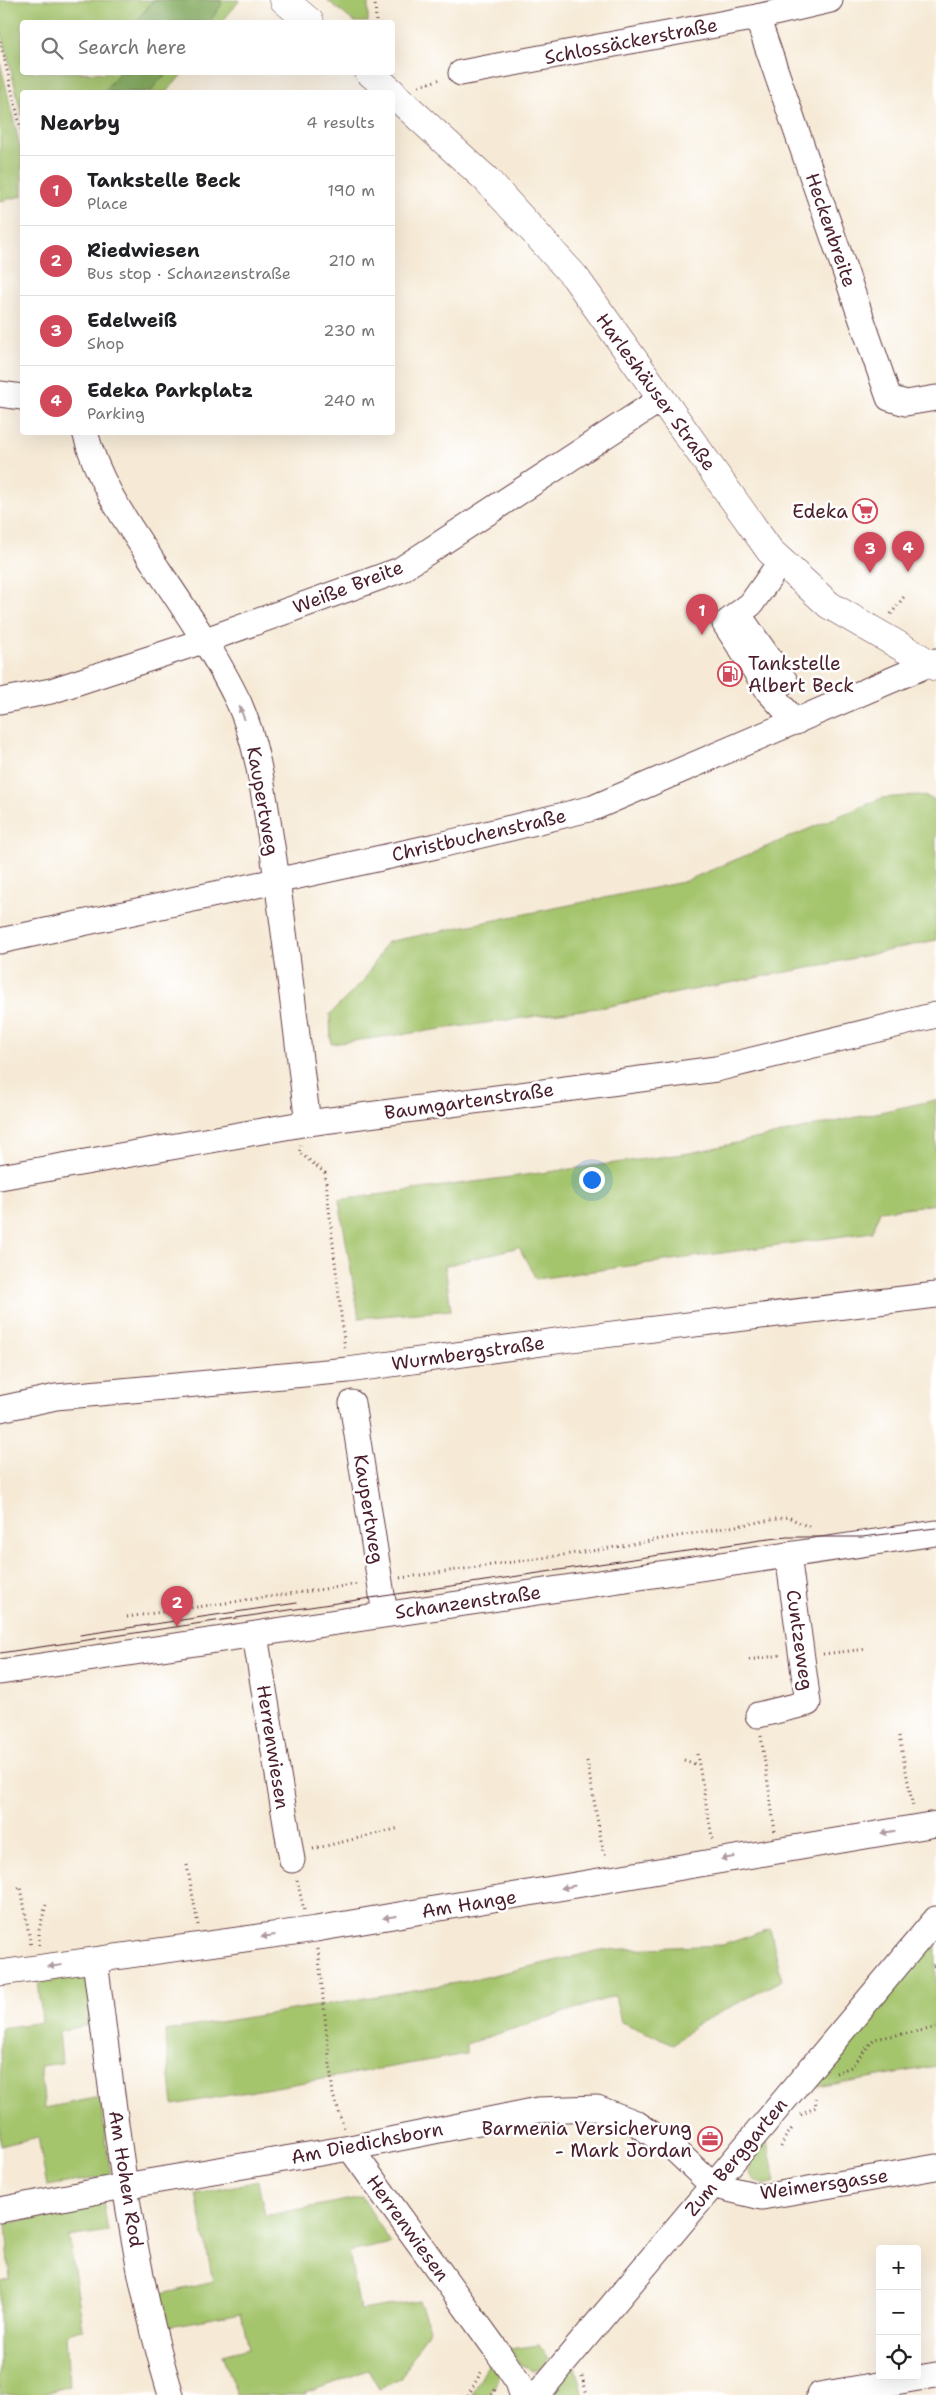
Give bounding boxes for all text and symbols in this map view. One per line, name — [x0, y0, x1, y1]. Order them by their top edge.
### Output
street label: Schlossäckerstraße — [542, 12, 720, 70]
search box — [20, 20, 395, 75]
icon: search — [38, 34, 66, 62]
text: Search here — [78, 35, 187, 60]
text: Nearby — [40, 109, 120, 137]
text: 4 results — [306, 112, 375, 133]
text: Tankstelle Beck — [87, 168, 241, 193]
street label: Heckenbreite — [800, 170, 862, 290]
text: 1 — [52, 180, 60, 201]
text: 190 m — [328, 180, 375, 201]
text: Place — [87, 193, 128, 214]
text: Riedwiesen — [87, 238, 200, 263]
text: 2 — [50, 250, 62, 271]
text: 210 m — [328, 250, 375, 271]
text: Bus stop · Schanzenstraße — [87, 263, 291, 284]
text: Edelweiß — [87, 308, 177, 333]
street label: Harleshäuser Straße — [590, 308, 722, 476]
text: 3 — [50, 320, 62, 341]
text: 230 m — [323, 320, 375, 341]
text: Shop — [87, 333, 124, 354]
text: Edeka Parkplatz — [87, 378, 253, 403]
text: 4 — [50, 390, 62, 411]
text: 240 m — [323, 390, 375, 411]
text: Parking — [87, 403, 145, 424]
supermarket icon: Edeka — [852, 498, 878, 524]
place label: Edeka — [792, 499, 848, 524]
pin: 4 — [892, 531, 924, 572]
pin: 3 — [854, 532, 886, 573]
street label: Weiße Breite — [289, 555, 407, 619]
pin: 1 — [686, 594, 718, 635]
place label: Tankstelle Albert Beck — [748, 651, 854, 698]
fuel station icon: Tankstelle Albert Beck — [717, 661, 743, 687]
one-way arrow — [238, 705, 245, 720]
street label: Kaupertweg — [241, 744, 285, 858]
street label: Christbuchenstraße — [389, 803, 569, 867]
street label: Baumgartenstraße — [383, 1077, 555, 1125]
your location — [579, 1167, 605, 1193]
street label: Wurmbergstraße — [390, 1330, 546, 1376]
street label: Kaupertweg — [348, 1453, 390, 1565]
street label: Schanzenstraße — [393, 1579, 543, 1625]
pin: 2 — [161, 1586, 193, 1627]
street label: Cuntzeweg — [781, 1588, 819, 1692]
street label: Herrenwiesen — [251, 1683, 295, 1811]
one-way arrow — [879, 1828, 895, 1836]
one-way arrow — [719, 1855, 735, 1863]
street label: Am Hange — [420, 1884, 518, 1924]
one-way arrow — [559, 1884, 575, 1892]
one-way arrow — [382, 1913, 398, 1921]
one-way arrow — [259, 1932, 275, 1940]
one-way arrow — [47, 1962, 63, 1970]
street label: Zum Berggarten — [679, 2093, 793, 2221]
street label: Am Hohen Rod — [103, 2109, 149, 2249]
street label: Am Diedichsborn — [289, 2116, 445, 2170]
place label: Barmenia Versicherung - Mark Jordan — [482, 2116, 692, 2163]
office icon: Barmenia Versicherung - Mark Jordan — [697, 2126, 723, 2152]
street label: Weimersgasse — [758, 2163, 890, 2205]
street label: Herrenwiesen — [361, 2170, 455, 2286]
map controls — [876, 2245, 921, 2380]
button: + — [876, 2245, 921, 2290]
button: − — [876, 2290, 921, 2335]
button: locate — [876, 2335, 921, 2380]

